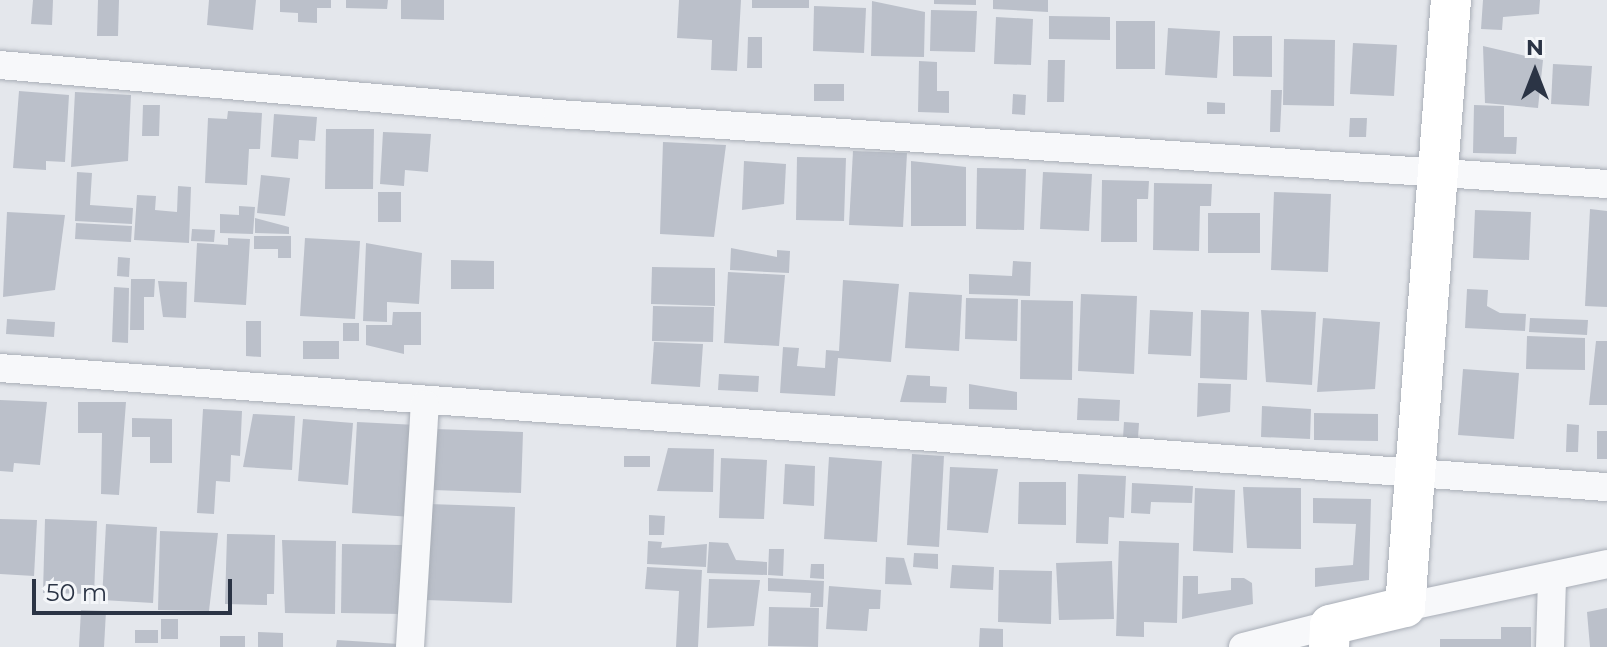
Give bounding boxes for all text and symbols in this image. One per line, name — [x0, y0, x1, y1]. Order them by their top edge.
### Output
north arrow — [1495, 32, 1575, 112]
text: N — [1526, 34, 1544, 61]
scale bar — [36, 563, 236, 613]
text: 50 m — [46, 578, 107, 607]

